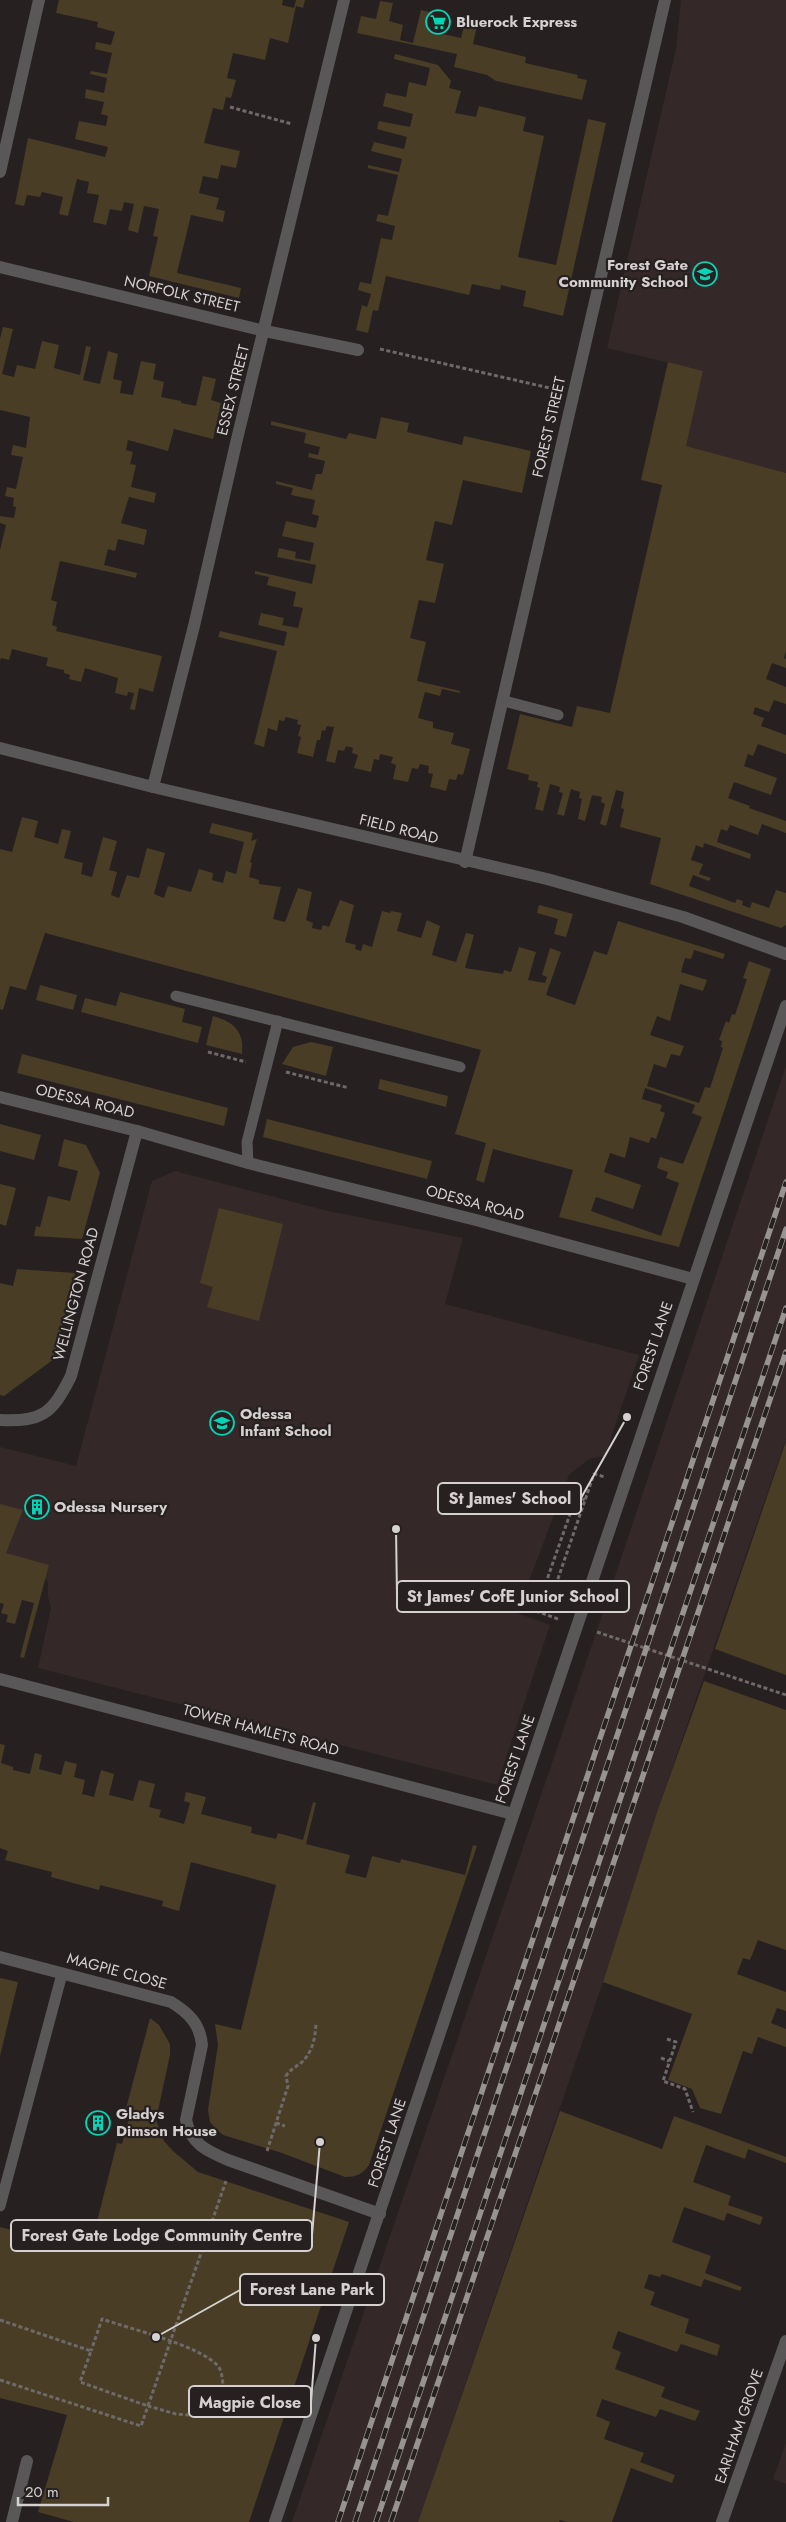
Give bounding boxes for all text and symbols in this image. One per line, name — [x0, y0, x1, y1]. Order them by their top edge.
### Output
supermarket icon: Bluerock Express — [425, 9, 451, 35]
place label: Bluerock Express — [456, 11, 577, 33]
place label: Forest Gate Community School — [558, 254, 688, 293]
school or university icon: Forest Gate Community School — [692, 261, 718, 287]
street label: NORFOLK STREET — [122, 270, 242, 318]
street label: ESSEX STREET — [211, 342, 255, 438]
street label: FOREST STREET — [527, 374, 571, 480]
street label: FIELD ROAD — [357, 809, 441, 849]
street label: ODESSA ROAD — [33, 1078, 137, 1124]
street label: ODESSA ROAD — [423, 1179, 527, 1227]
street label: WELLINGTON ROAD — [48, 1225, 104, 1363]
street label: FOREST LANE — [628, 1299, 678, 1393]
place label: Odessa Infant School — [240, 1403, 332, 1442]
school or university icon: Odessa Infant School — [209, 1410, 235, 1436]
callout: St James' School — [438, 1483, 581, 1514]
text: St James' School — [449, 1487, 571, 1510]
building icon: Odessa Nursery — [24, 1494, 50, 1520]
place label: Odessa Nursery — [54, 1496, 167, 1518]
callout: St James' CofE Junior School — [397, 1581, 629, 1612]
text: St James' CofE Junior School — [407, 1585, 619, 1608]
street label: TOWER HAMLETS ROAD — [180, 1699, 342, 1761]
street label: FOREST LANE — [490, 1712, 540, 1806]
street label: MAGPIE CLOSE — [65, 1947, 169, 1995]
street label: FOREST LANE — [362, 2096, 412, 2190]
place label: Gladys Dimson House — [116, 2103, 217, 2142]
building icon: Gladys Dimson House — [85, 2110, 111, 2136]
callout: Forest Gate Lodge Community Centre — [11, 2220, 312, 2251]
text: Forest Gate Lodge Community Centre — [22, 2224, 302, 2247]
callout: Forest Lane Park — [240, 2274, 384, 2305]
text: Forest Lane Park — [250, 2278, 375, 2301]
street label: EARLHAM GROVE — [709, 2366, 769, 2486]
callout: Magpie Close — [189, 2386, 311, 2417]
text: Magpie Close — [199, 2391, 301, 2414]
scale bar — [18, 2474, 108, 2506]
text: 20 m — [25, 2481, 59, 2503]

